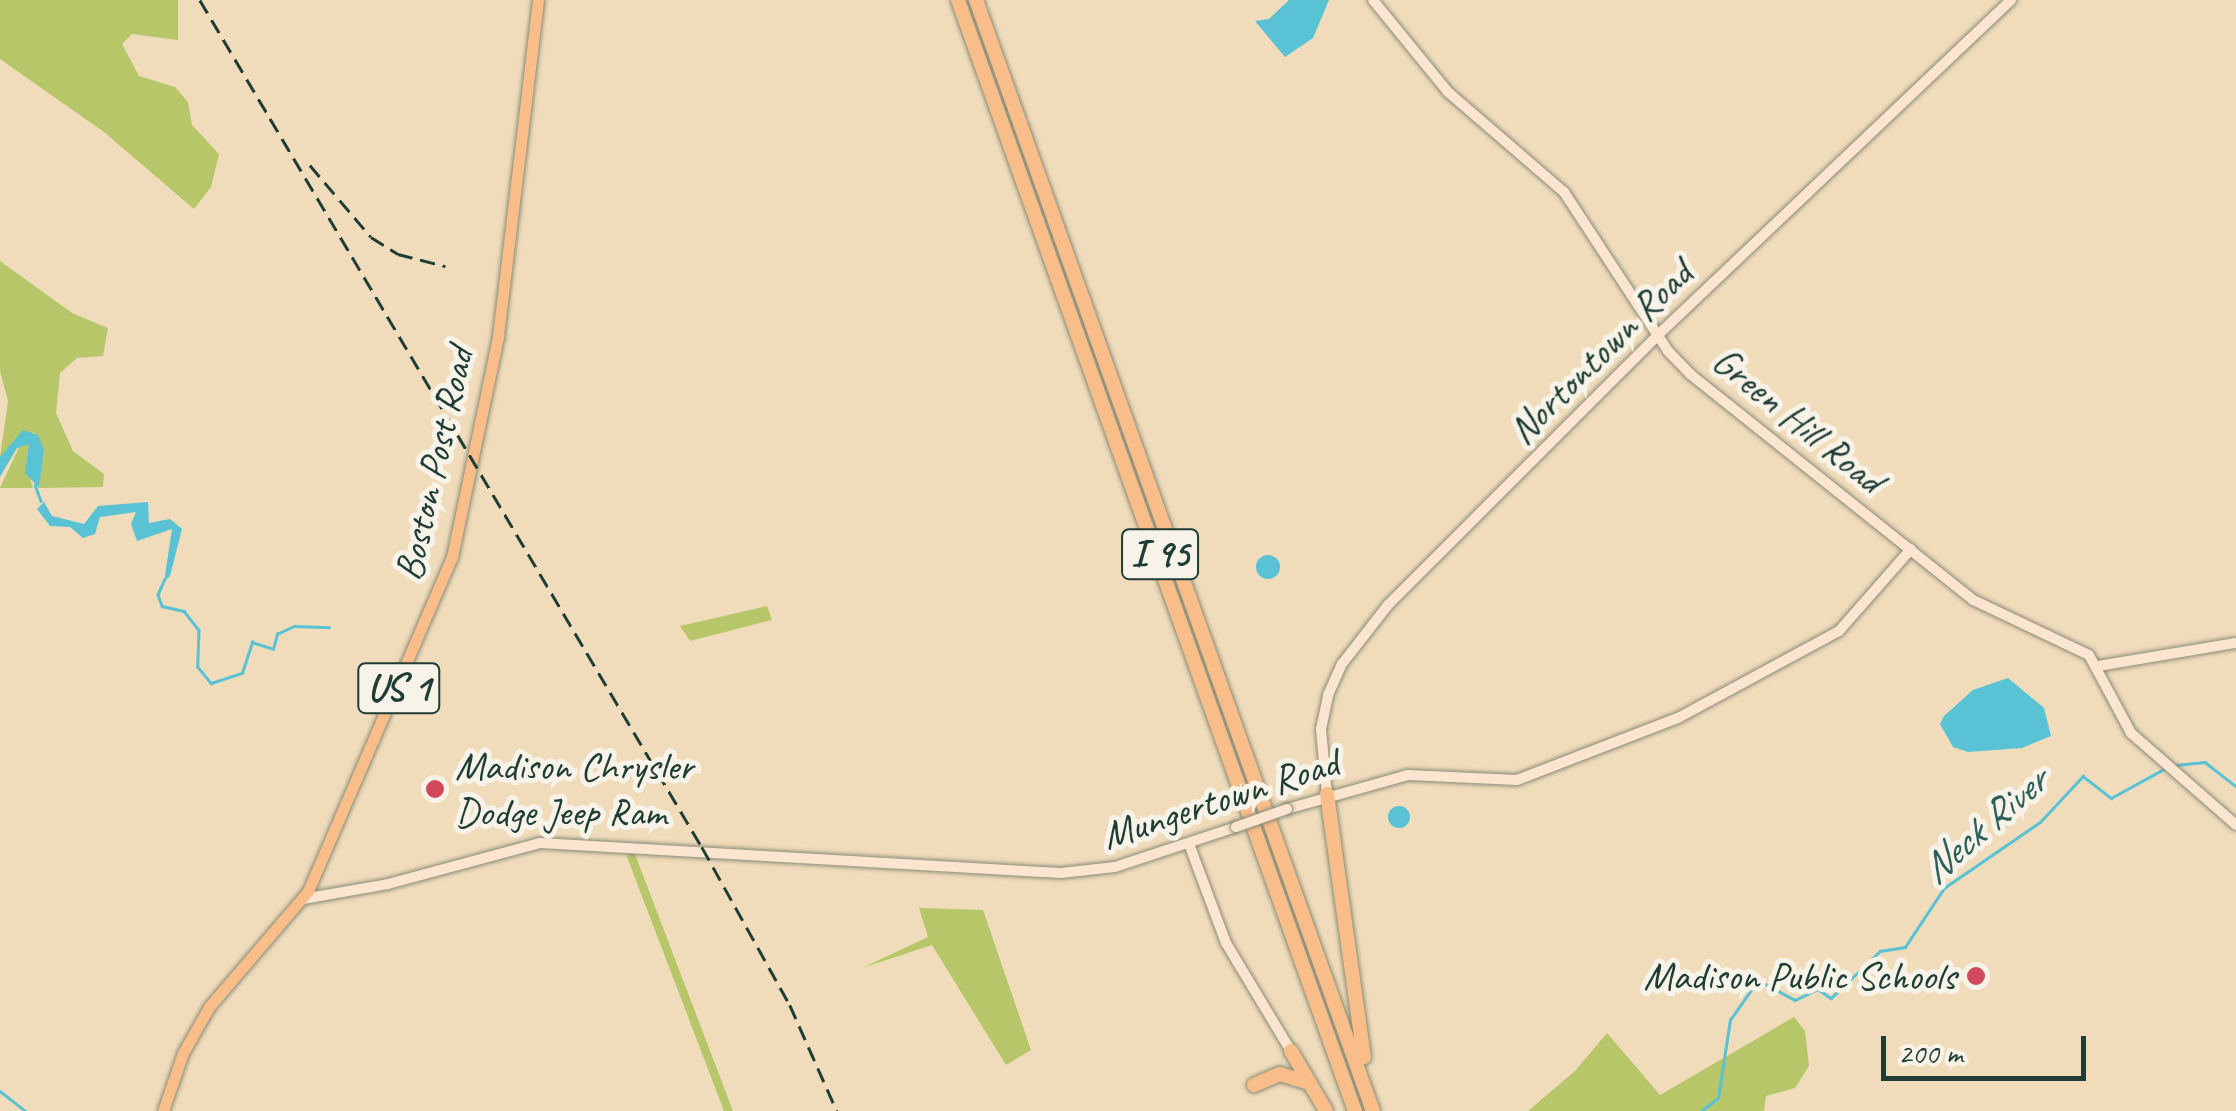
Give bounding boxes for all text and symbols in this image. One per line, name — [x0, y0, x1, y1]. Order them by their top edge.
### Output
street label: Nortontown Road — [1498, 250, 1702, 454]
street label: Green Hill Road — [1702, 336, 1894, 504]
street label: Boston Post Road — [384, 342, 484, 586]
road number: I 95 — [1120, 521, 1200, 587]
road number: US 1 — [356, 655, 442, 721]
street label: Mungertown Road — [1096, 738, 1344, 860]
place label: Madison Chrysler Dodge Jeep Ram — [455, 742, 693, 836]
water label: Neck River — [1910, 757, 2058, 895]
marker: Madison Chrysler Dodge Jeep Ram — [424, 778, 446, 800]
place label: Madison Public Schools — [1643, 952, 1956, 1000]
marker: Madison Public Schools — [1965, 965, 1987, 987]
scale bar — [1886, 1016, 2091, 1078]
text: 200 m — [1898, 1034, 1963, 1072]

